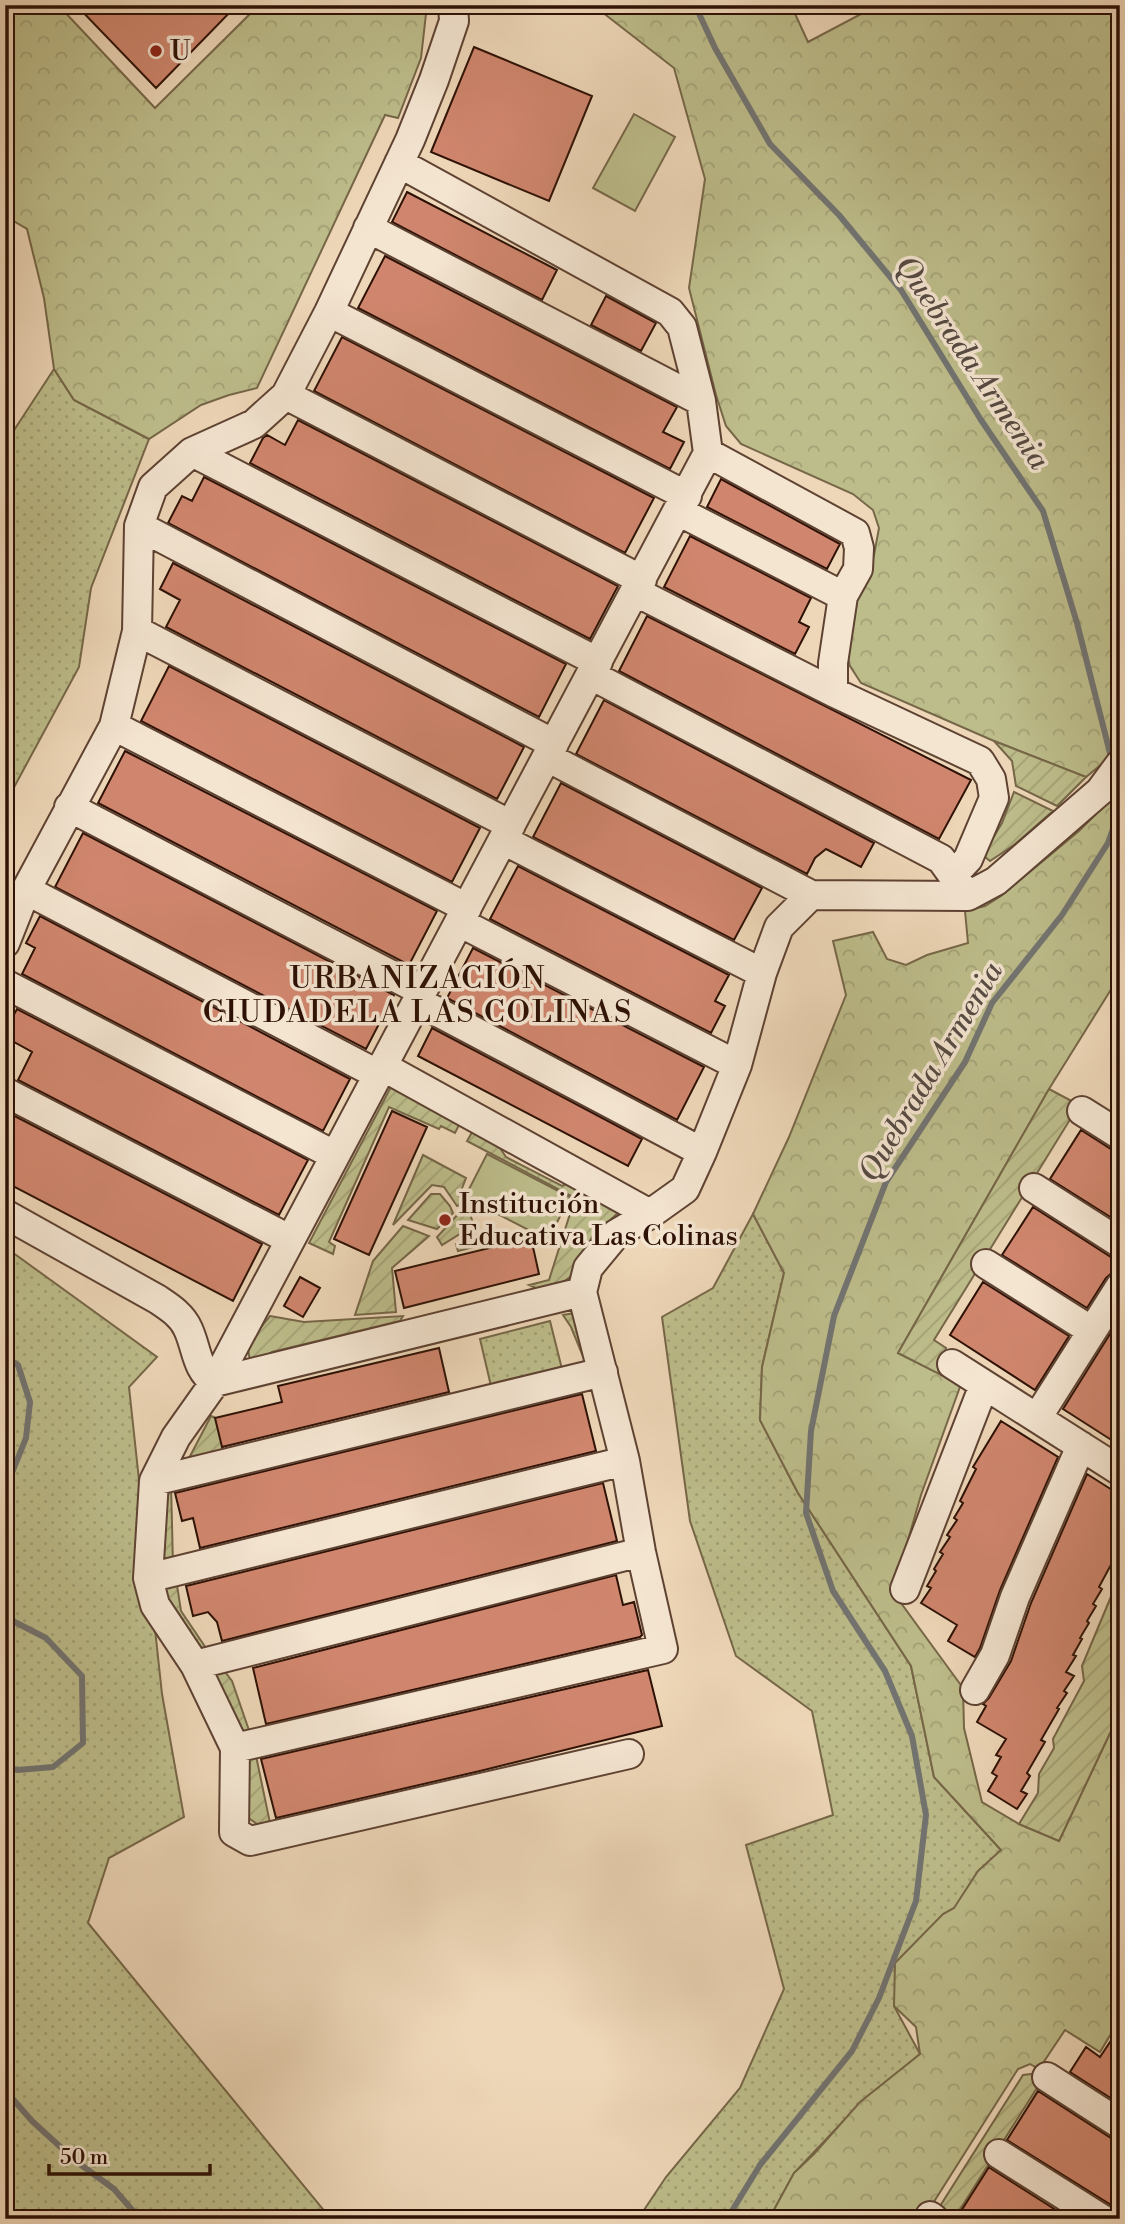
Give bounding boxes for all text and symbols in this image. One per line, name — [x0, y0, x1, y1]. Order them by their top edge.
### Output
place label: U — [170, 34, 191, 69]
marker: U — [148, 43, 164, 59]
water label: Quebrada Armenia — [886, 249, 1058, 477]
water label: Quebrada Armenia — [850, 955, 1012, 1189]
district label: URBANIZACIÓN CIUDADELA LAS COLINAS — [203, 958, 633, 1032]
place label: Institución Educativa Las Colinas — [459, 1187, 738, 1254]
marker: Institución Educativa Las Colinas — [437, 1212, 453, 1228]
scale bar — [49, 2133, 210, 2177]
text: 50 m — [60, 2145, 108, 2171]

